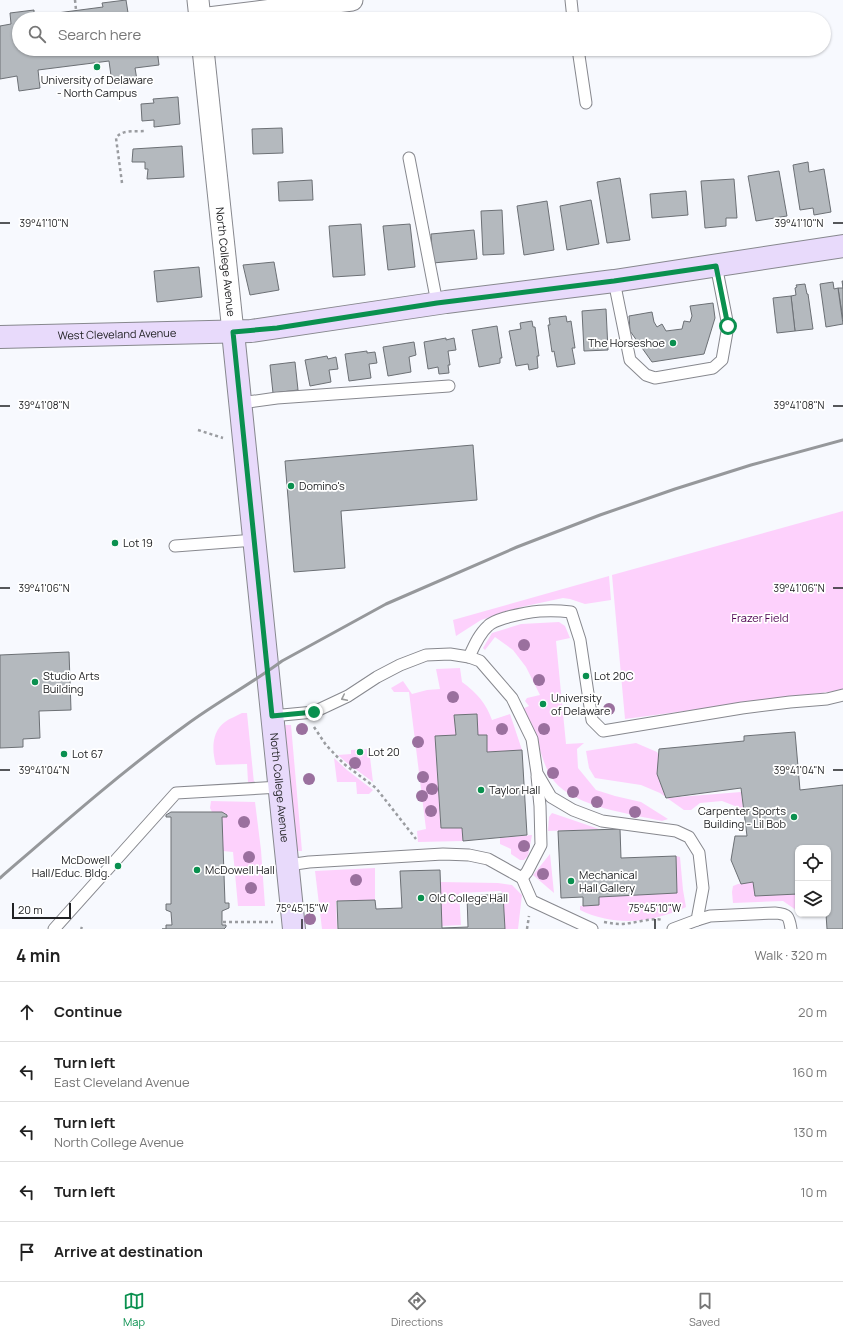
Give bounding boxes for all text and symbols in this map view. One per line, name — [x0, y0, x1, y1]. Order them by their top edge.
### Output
search box — [12, 12, 831, 56]
icon: search — [26, 23, 48, 45]
text: Search here — [58, 24, 141, 45]
marker: University of Delaware - North Campus — [92, 62, 102, 72]
place label: University of Delaware - North Campus — [41, 72, 154, 100]
street label: North College Avenue — [213, 206, 239, 318]
text: 39°41'10"N — [20, 216, 69, 230]
text: 39°41'10"N — [775, 216, 824, 230]
route start — [719, 317, 737, 335]
street label: West Cleveland Avenue — [57, 325, 177, 343]
place label: The Horseshoe — [588, 335, 666, 350]
marker: The Horseshoe — [668, 338, 678, 348]
text: 39°41'08"N — [19, 398, 70, 412]
text: 39°41'08"N — [774, 398, 825, 412]
place label: Domino's — [299, 478, 345, 493]
marker: Domino's — [286, 481, 296, 491]
place label: Lot 19 — [123, 535, 153, 550]
marker: Lot 19 — [110, 538, 120, 548]
text: 39°41'06"N — [18, 581, 70, 595]
text: 39°41'06"N — [773, 581, 825, 595]
park label: Frazer Field — [732, 610, 789, 625]
place label: Studio Arts Building — [43, 668, 100, 696]
place label: Lot 20C — [594, 668, 634, 683]
marker: Lot 20C — [581, 671, 591, 681]
marker: Studio Arts Building — [30, 677, 40, 687]
place label: University of Delaware — [551, 690, 611, 718]
one-way arrow — [341, 693, 348, 700]
marker: University of Delaware — [538, 699, 548, 709]
route end — [305, 703, 323, 721]
street label: North College Avenue — [267, 732, 293, 844]
place label: Lot 20 — [368, 744, 400, 759]
place label: Lot 67 — [72, 746, 103, 761]
marker: Lot 20 — [355, 747, 365, 757]
marker: Lot 67 — [59, 749, 69, 759]
text: 39°41'04"N — [19, 763, 69, 777]
text: 39°41'04"N — [774, 763, 824, 777]
place label: Taylor Hall — [489, 782, 540, 797]
marker: Taylor Hall — [476, 785, 486, 795]
place label: Carpenter Sports Building - Lil Bob — [698, 803, 786, 831]
marker: Carpenter Sports Building - Lil Bob — [789, 812, 799, 822]
map controls — [795, 845, 831, 917]
button: locate — [795, 845, 831, 881]
place label: McDowell Hall/Educ. Bldg. — [32, 852, 110, 880]
marker: McDowell Hall/Educ. Bldg. — [113, 861, 123, 871]
place label: McDowell Hall — [205, 862, 275, 877]
marker: McDowell Hall — [192, 865, 202, 875]
place label: Mechanical Hall Gallery — [579, 867, 637, 895]
marker: Mechanical Hall Gallery — [566, 876, 576, 886]
button: layers — [795, 881, 831, 917]
place label: Old College Hall — [429, 890, 508, 905]
marker: Old College Hall — [416, 893, 426, 903]
scale bar — [12, 901, 71, 920]
text: 75°45'15"W — [276, 901, 329, 915]
text: 75°45'10"W — [629, 901, 682, 915]
text: 20 m — [18, 902, 43, 917]
text: 4 min — [16, 944, 60, 967]
text: Walk · 320 m — [754, 946, 827, 964]
icon: ahead — [16, 1001, 38, 1023]
text: Continue — [54, 1001, 122, 1022]
text: 20 m — [798, 1003, 827, 1021]
text: Turn left — [54, 1052, 116, 1073]
icon: left — [16, 1061, 38, 1083]
text: 160 m — [792, 1063, 827, 1081]
text: East Cleveland Avenue — [54, 1073, 190, 1091]
text: Turn left — [54, 1112, 116, 1133]
icon: left — [16, 1121, 38, 1143]
text: 130 m — [793, 1123, 827, 1141]
text: North College Avenue — [54, 1133, 184, 1151]
icon: left — [16, 1181, 38, 1203]
text: Turn left — [54, 1181, 116, 1202]
text: 10 m — [800, 1183, 827, 1201]
icon: arrive — [16, 1241, 38, 1263]
text: Arrive at destination — [54, 1241, 203, 1262]
tab: Map — [123, 1290, 145, 1329]
tab: Directions — [391, 1290, 443, 1329]
tab: Saved — [689, 1290, 720, 1329]

